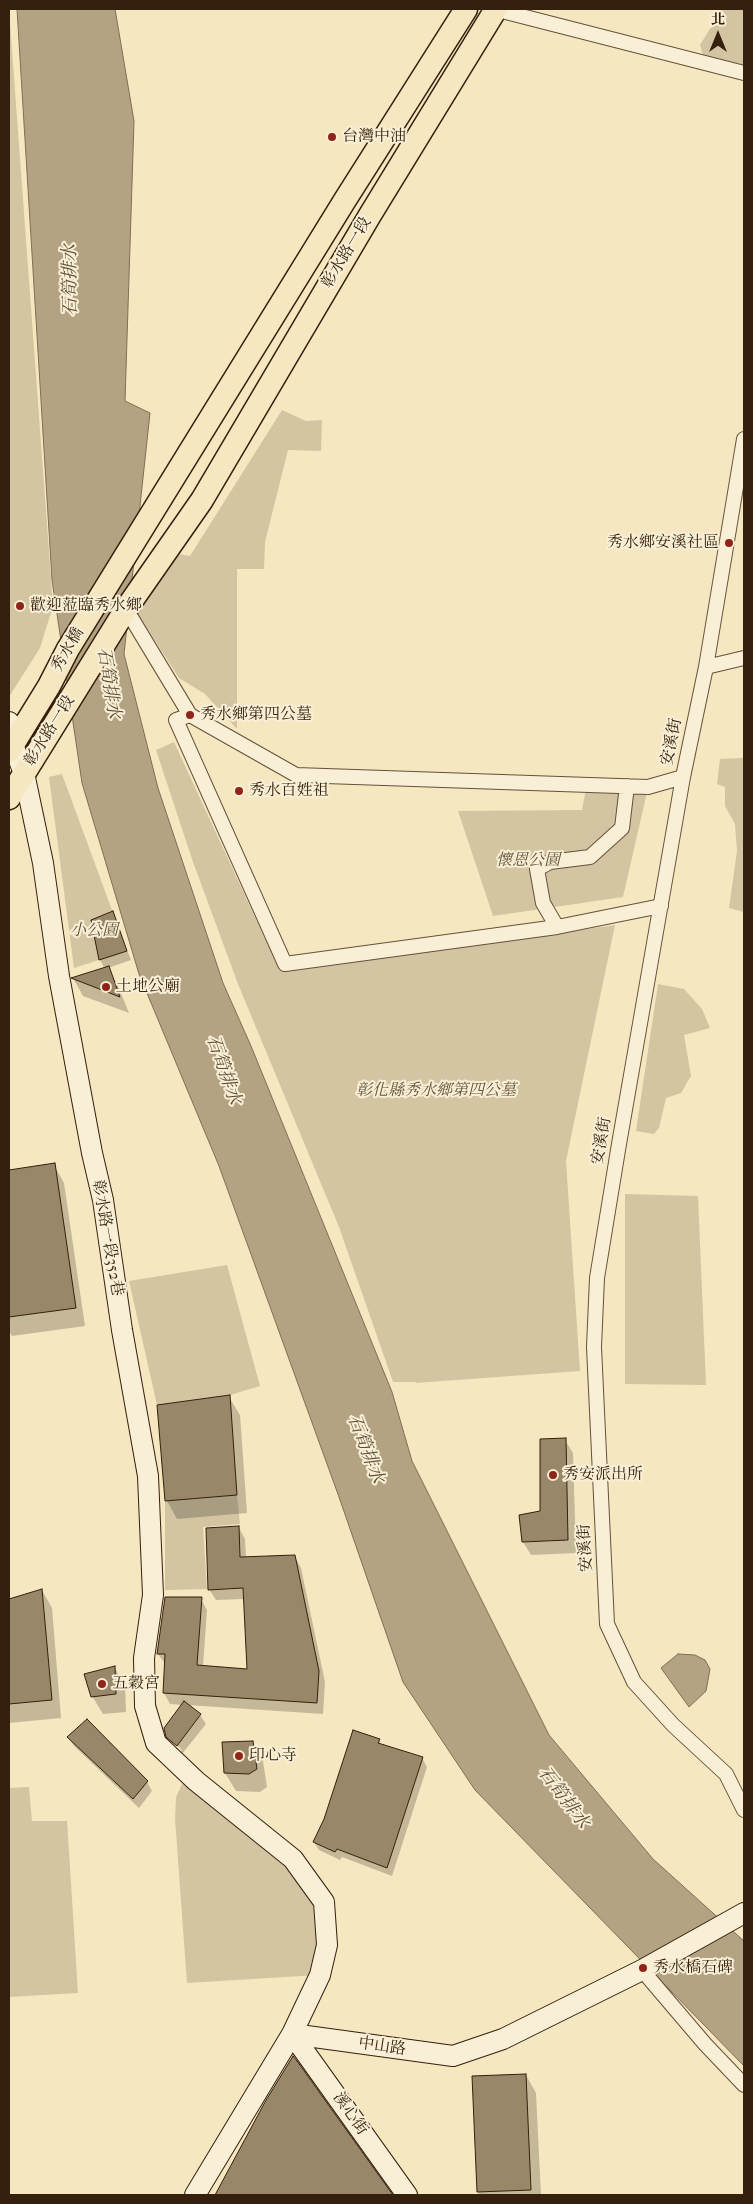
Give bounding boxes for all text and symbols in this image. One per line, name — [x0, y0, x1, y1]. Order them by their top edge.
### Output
north arrow — [693, 10, 743, 60]
text: 北 — [711, 11, 725, 28]
place label: 台灣中油 — [342, 127, 406, 147]
marker: 台灣中油 — [326, 131, 338, 143]
street label: 彰水路一段 — [318, 214, 376, 292]
water label: 石筍排水 — [60, 244, 82, 316]
place label: 秀水鄉安溪社區 — [607, 533, 719, 553]
marker: 秀水鄉安溪社區 — [723, 537, 735, 549]
place label: 歡迎蒞臨秀水鄉 — [30, 596, 142, 616]
marker: 歡迎蒞臨秀水鄉 — [14, 600, 26, 612]
street label: 秀水橋 — [48, 624, 88, 676]
water label: 石筍排水 — [92, 646, 124, 720]
street label: 彰水路一段 — [21, 692, 79, 770]
place label: 秀水鄉第四公墓 — [200, 705, 312, 725]
marker: 秀水鄉第四公墓 — [184, 709, 196, 721]
street label: 安溪街 — [658, 717, 686, 767]
place label: 秀水百姓祖 — [249, 781, 329, 801]
marker: 秀水百姓祖 — [233, 785, 245, 797]
park label: 懷恩公園 — [496, 851, 560, 871]
park label: 小公園 — [70, 921, 118, 941]
place label: 土地公廟 — [116, 977, 180, 997]
marker: 土地公廟 — [100, 981, 112, 993]
water label: 石筍排水 — [201, 1032, 245, 1108]
park label: 彰化縣秀水鄉第四公墓 — [356, 1081, 516, 1101]
street label: 安溪街 — [588, 1116, 616, 1166]
street label: 彰水路一段352巷 — [87, 1178, 127, 1298]
water label: 石筍排水 — [342, 1412, 388, 1486]
place label: 秀安派出所 — [563, 1465, 643, 1485]
marker: 秀安派出所 — [547, 1469, 559, 1481]
street label: 安溪街 — [575, 1524, 597, 1572]
place label: 五穀宮 — [112, 1674, 160, 1694]
marker: 五穀宮 — [96, 1678, 108, 1690]
place label: 印心寺 — [249, 1746, 297, 1766]
marker: 印心寺 — [233, 1750, 245, 1762]
water label: 石筍排水 — [533, 1763, 593, 1833]
place label: 秀水橋石碑 — [653, 1958, 733, 1978]
marker: 秀水橋石碑 — [637, 1962, 649, 1974]
street label: 中山路 — [357, 2034, 407, 2060]
street label: 溪心街 — [328, 2089, 372, 2139]

